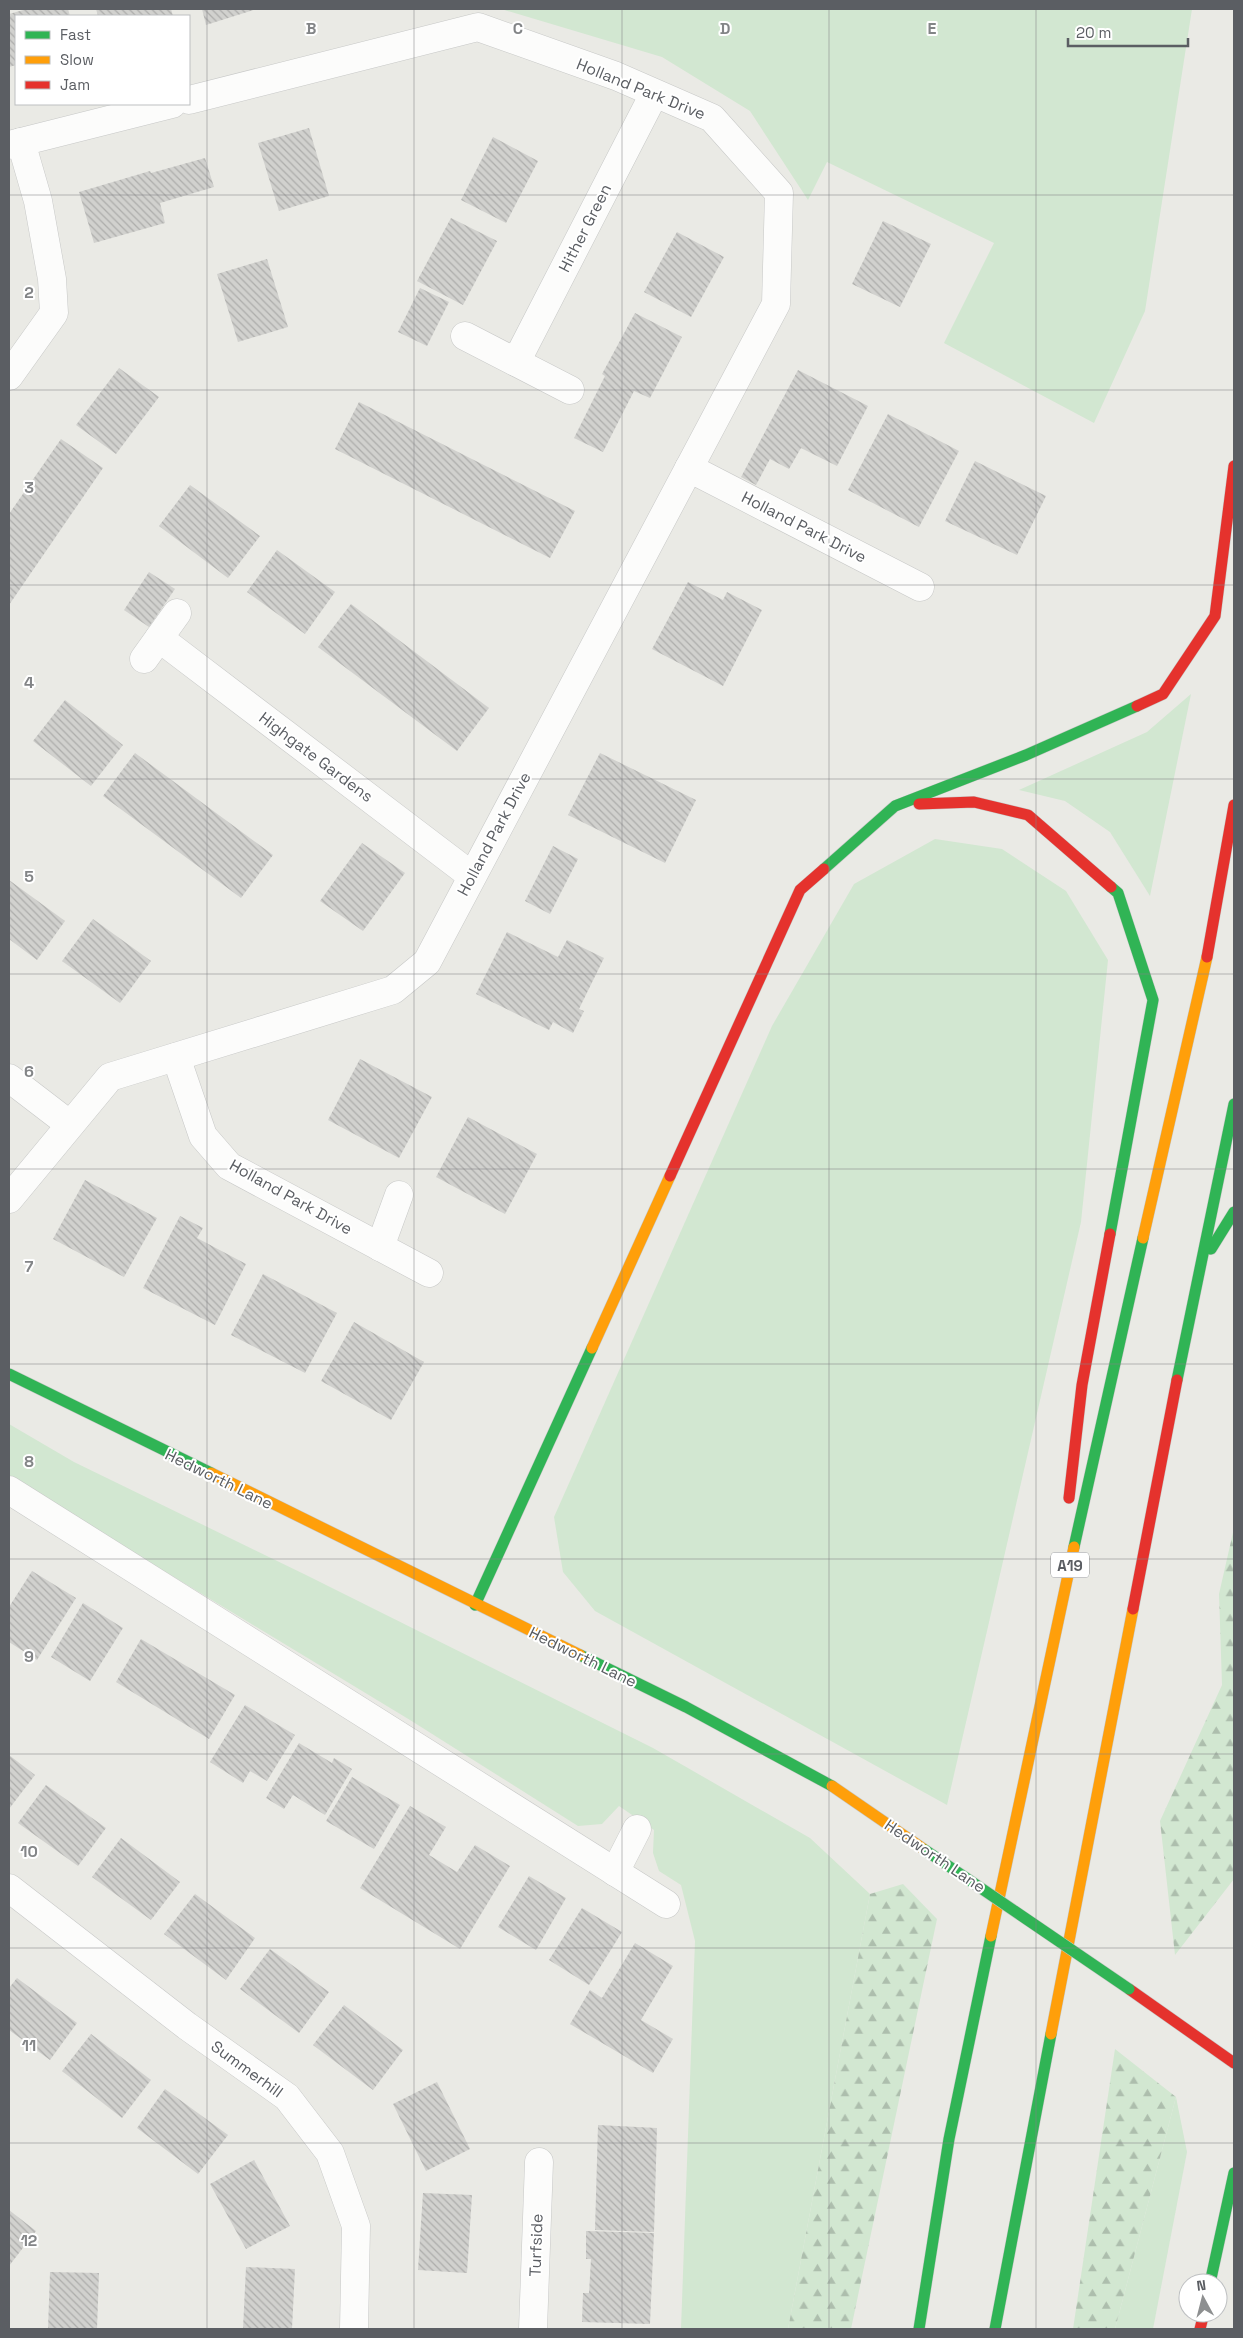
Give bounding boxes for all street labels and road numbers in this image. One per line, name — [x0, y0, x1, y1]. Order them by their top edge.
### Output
street label: Holland Park Drive — [573, 54, 709, 124]
street label: Hither Green — [554, 180, 616, 276]
street label: Holland Park Drive — [738, 486, 870, 568]
street label: Highgate Gardens — [255, 707, 377, 807]
street label: Holland Park Drive — [452, 768, 536, 900]
street label: Holland Park Drive — [226, 1155, 356, 1239]
street label: Hedworth Lane — [162, 1444, 276, 1514]
road number: A19 — [1051, 1552, 1089, 1578]
street label: Hedworth Lane — [526, 1622, 640, 1692]
street label: Hedworth Lane — [880, 1814, 990, 1898]
street label: Summerhill — [207, 2036, 287, 2102]
street label: Turfside — [524, 2213, 548, 2277]

